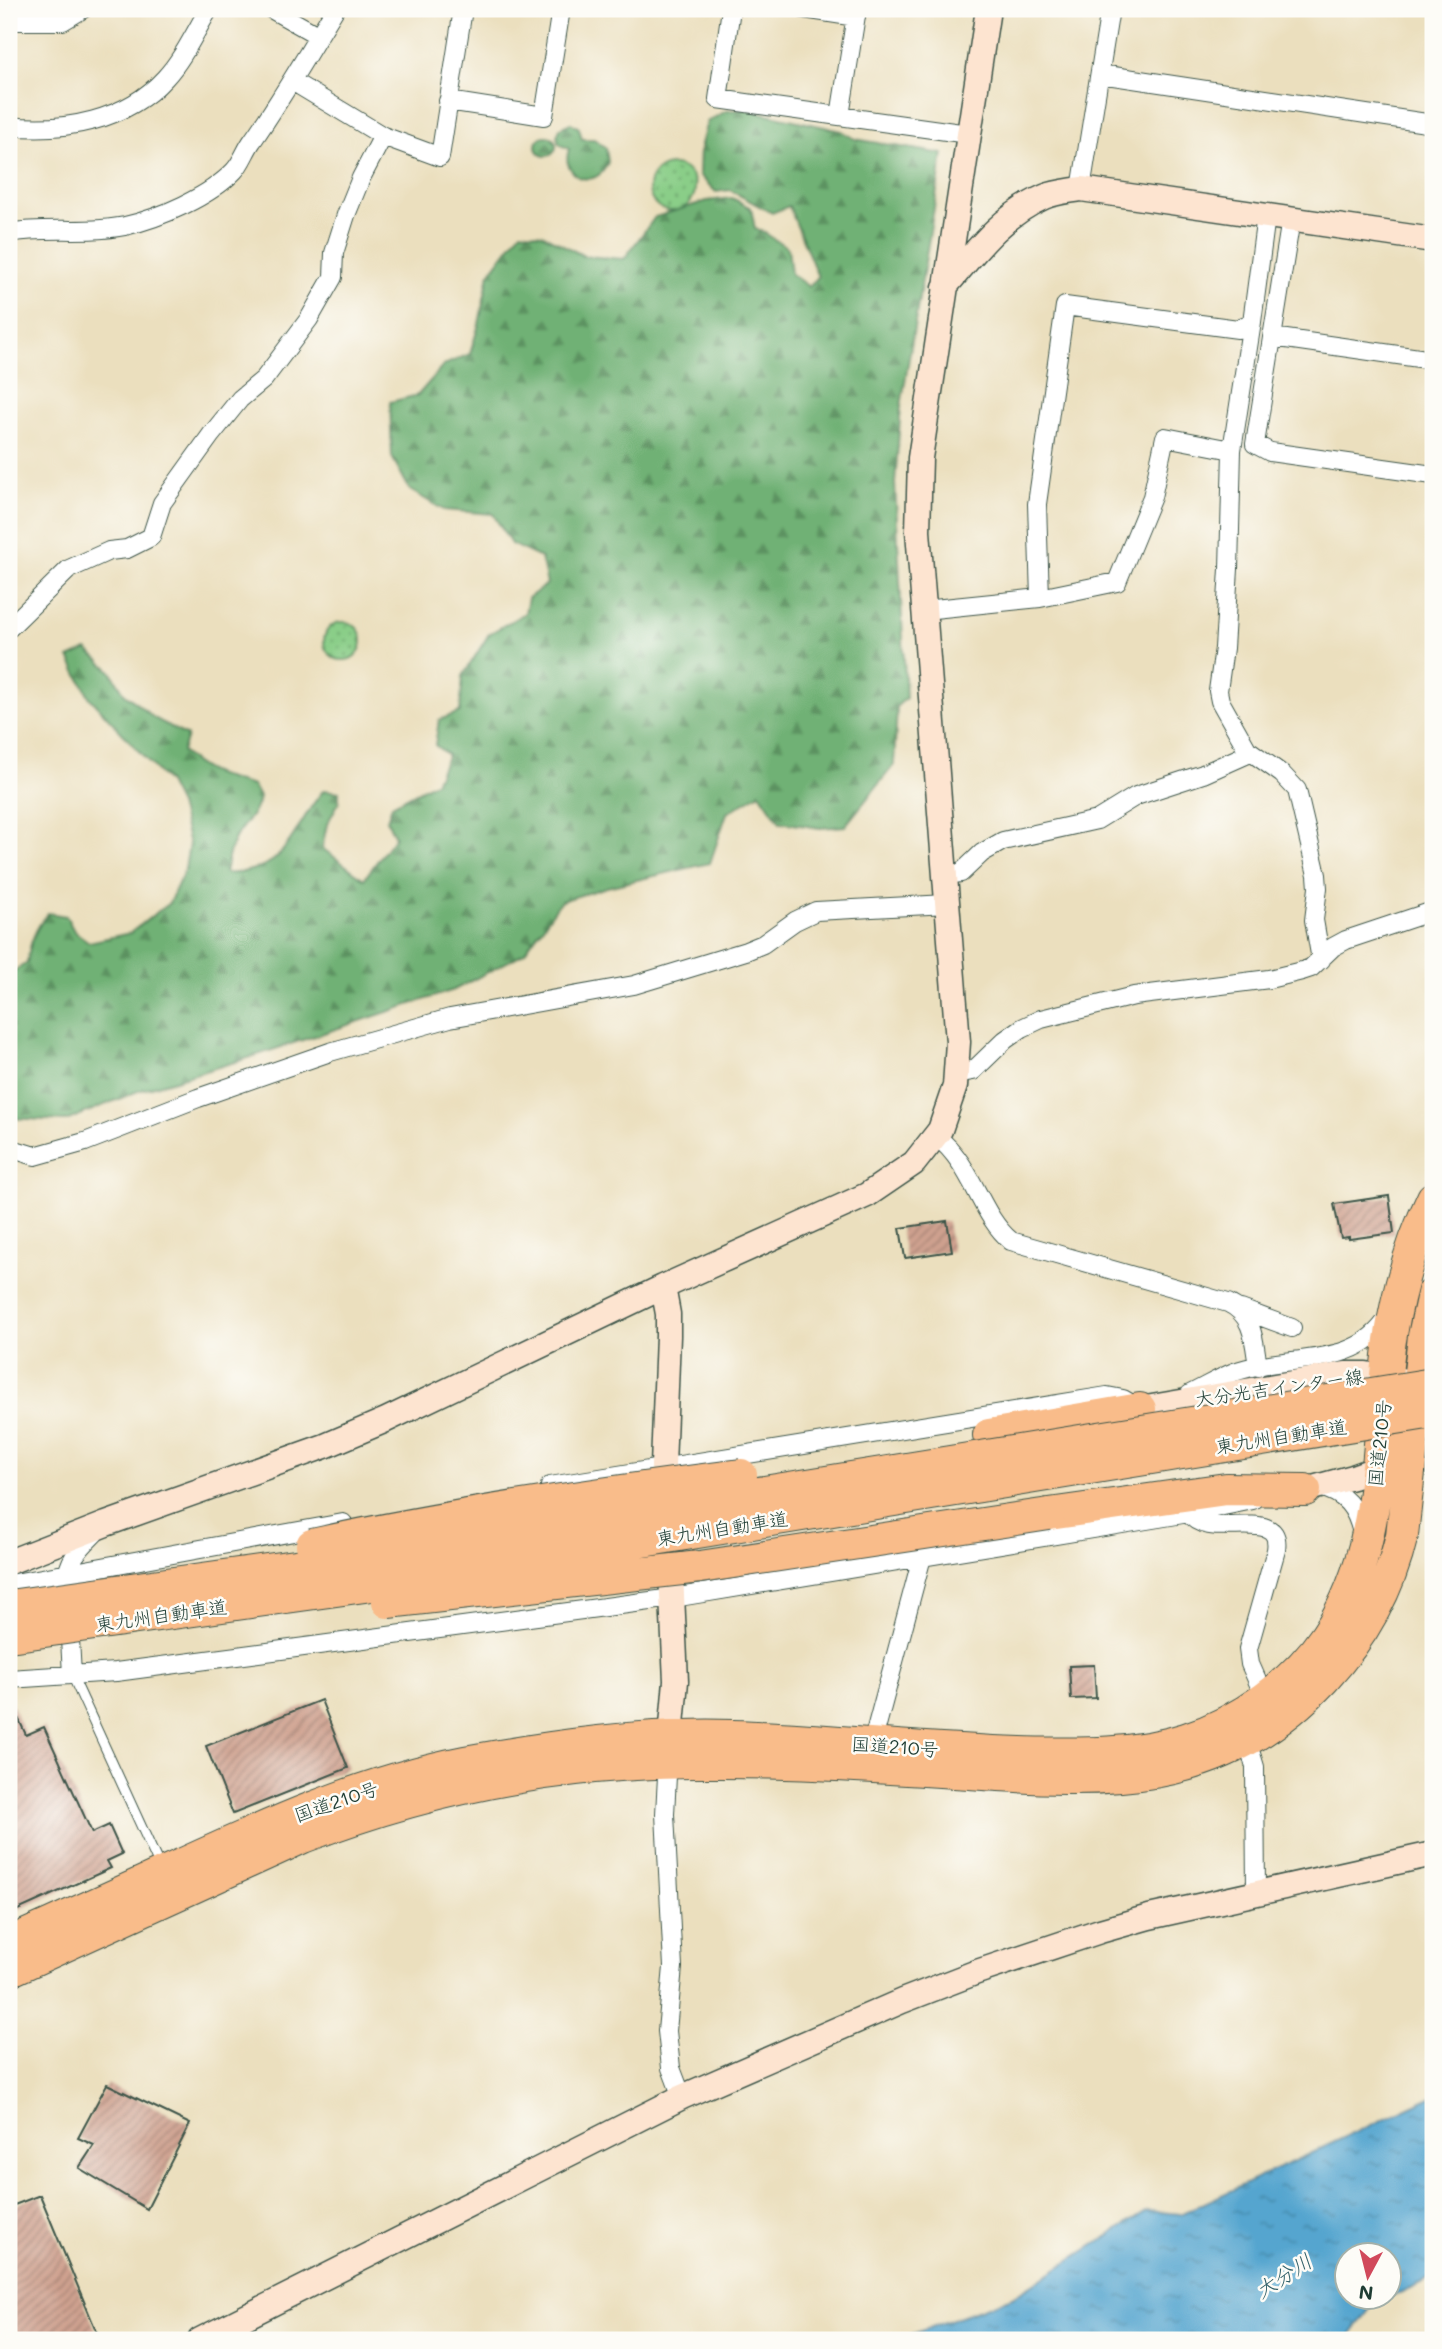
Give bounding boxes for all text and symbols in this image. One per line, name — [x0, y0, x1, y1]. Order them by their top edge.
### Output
street label: 大分光吉インター線 — [1193, 1363, 1365, 1411]
street label: 国道210号 — [1362, 1398, 1396, 1488]
street label: 東九州自動車道 — [1213, 1413, 1349, 1459]
street label: 東九州自動車道 — [654, 1505, 790, 1551]
street label: 東九州自動車道 — [93, 1593, 229, 1637]
street label: 国道210号 — [850, 1730, 940, 1762]
street label: 国道210号 — [290, 1775, 382, 1827]
north arrow — [1334, 2240, 1404, 2310]
water label: 大分川 — [1249, 2247, 1317, 2303]
text: N — [1357, 2280, 1375, 2307]

